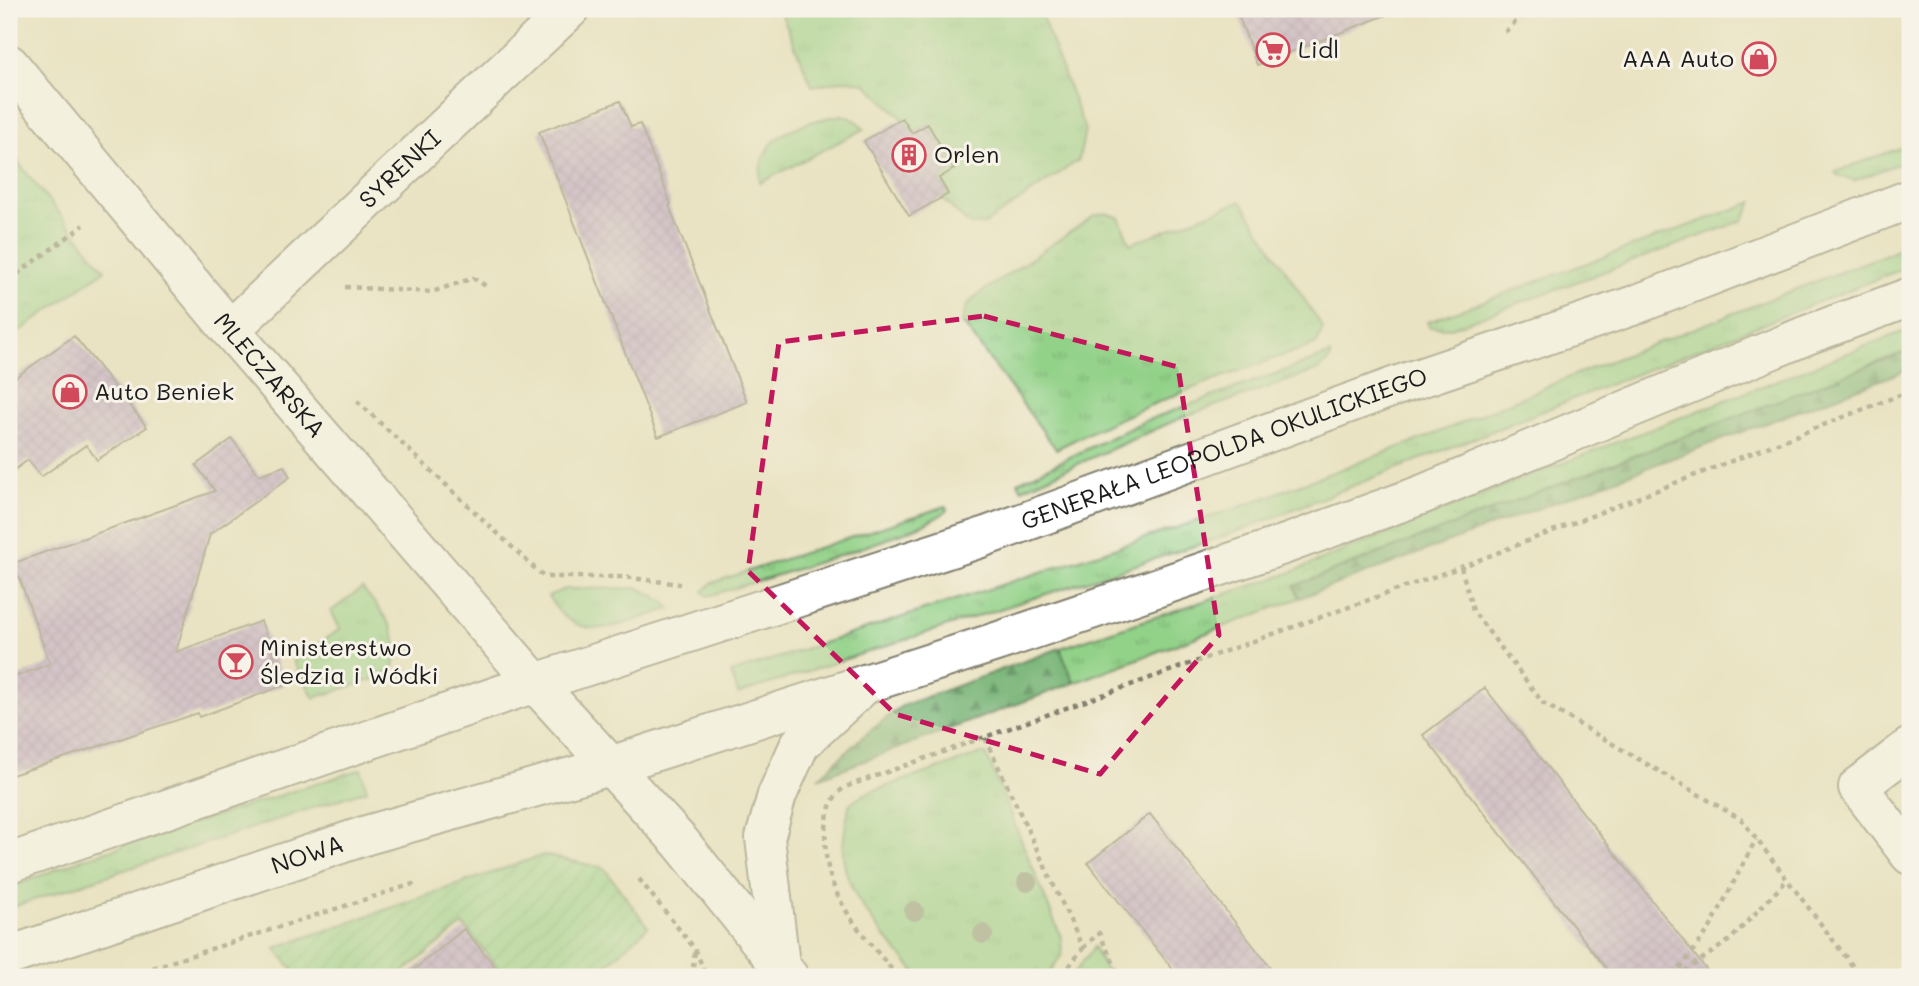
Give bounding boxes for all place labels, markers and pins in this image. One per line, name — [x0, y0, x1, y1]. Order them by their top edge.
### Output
supermarket icon: Lidl — [1254, 31, 1292, 69]
place label: Lidl — [1298, 33, 1339, 64]
shop icon: AAA Auto — [1740, 40, 1778, 78]
place label: AAA Auto — [1622, 42, 1734, 73]
building icon: Orlen — [890, 136, 928, 174]
place label: Orlen — [934, 138, 999, 169]
shop icon: Auto Beniek — [51, 373, 89, 411]
place label: Auto Beniek — [94, 375, 234, 406]
place label: Ministerstwo Śledzia i Wódki — [260, 631, 439, 690]
bar icon: Ministerstwo Śledzia i Wódki — [217, 643, 255, 681]

